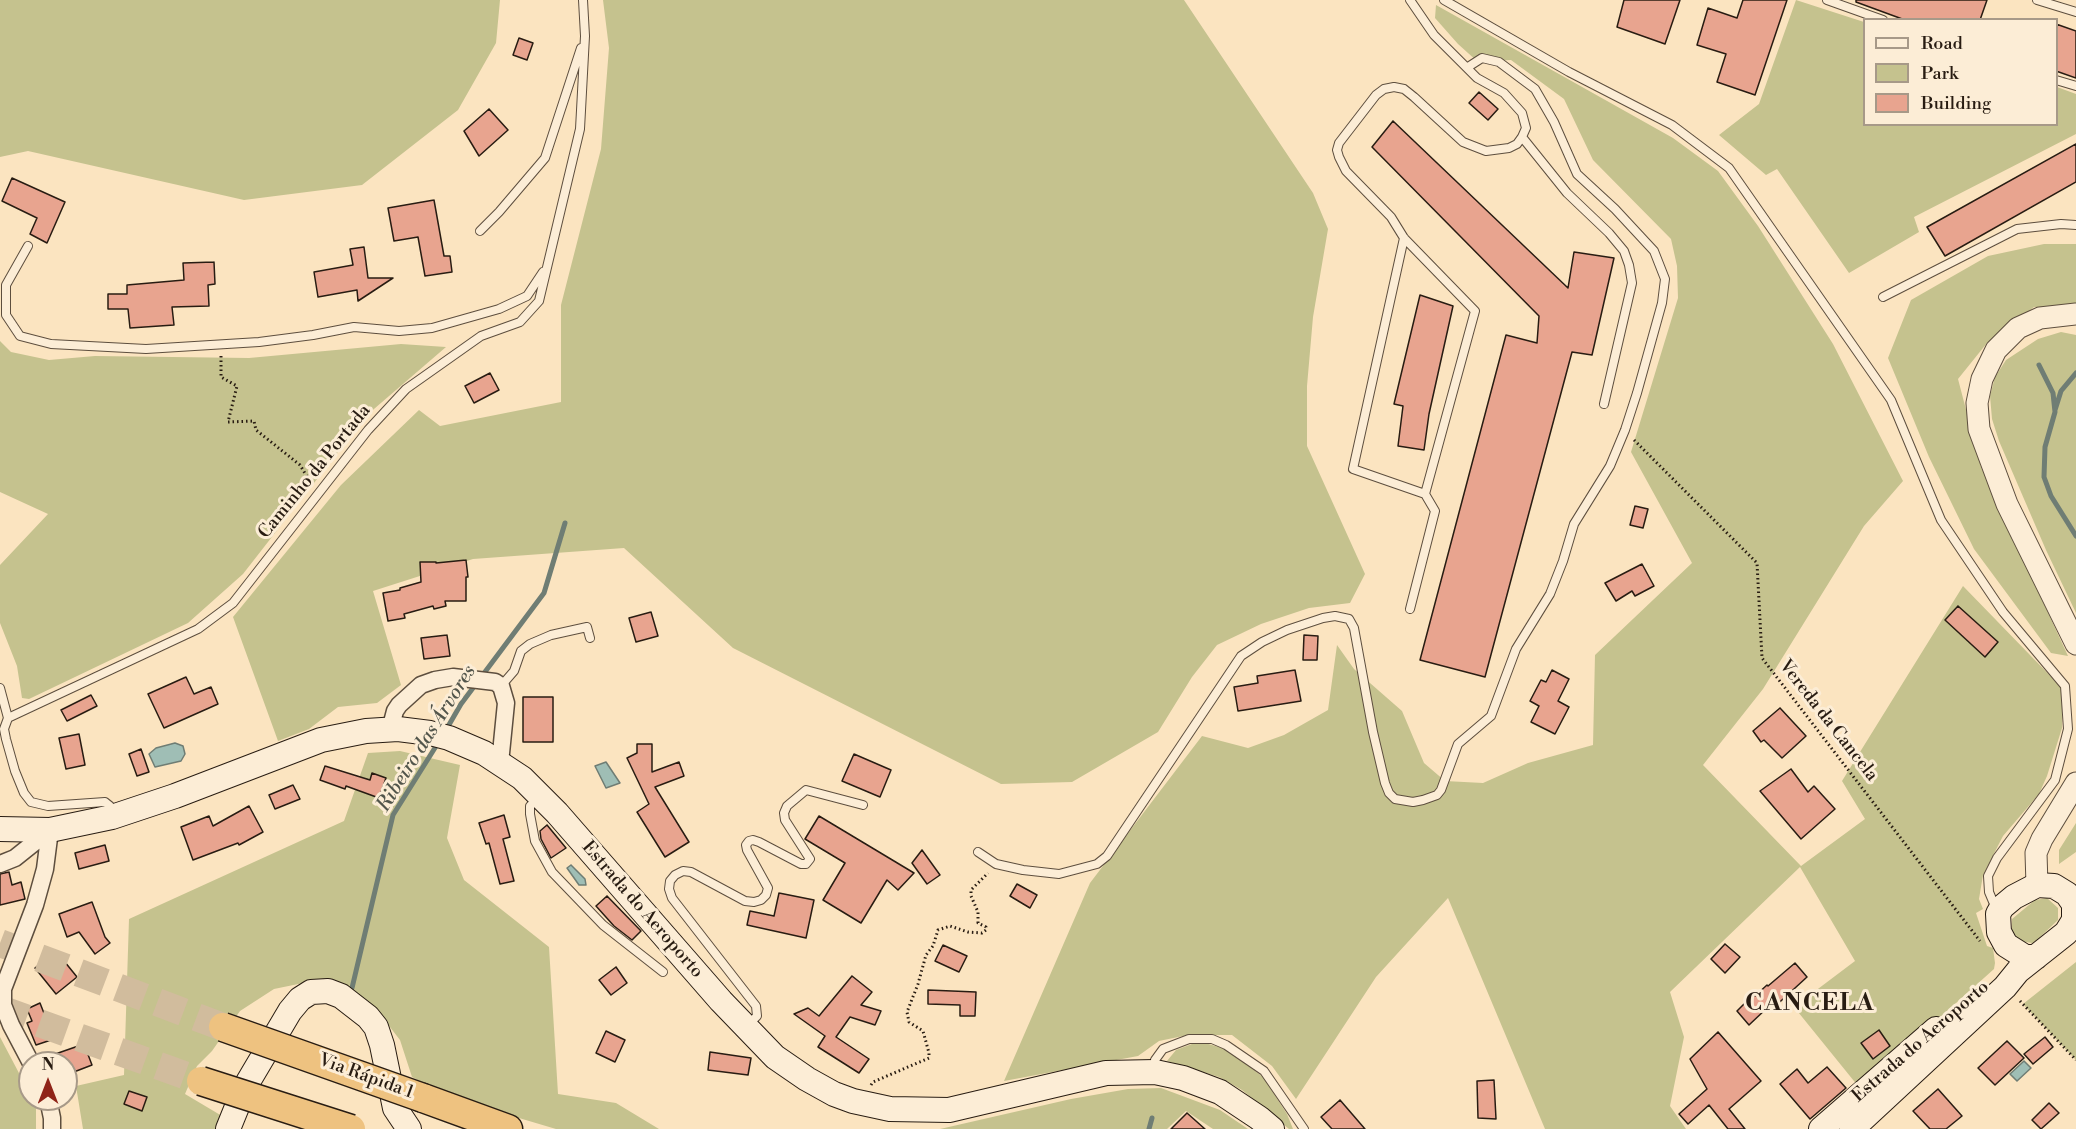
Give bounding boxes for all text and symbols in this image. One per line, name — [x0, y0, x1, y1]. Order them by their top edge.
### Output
legend — [1863, 18, 2058, 126]
text: Road — [1921, 32, 1963, 55]
text: Park — [1921, 62, 1958, 85]
text: Building — [1921, 92, 1991, 115]
street label: Caminho da Portada — [254, 401, 376, 543]
street label: Vereda da Cancela — [1774, 656, 1882, 786]
water label: Ribeiro das Árvores — [372, 661, 482, 817]
street label: Estrada do Aeroporto — [577, 837, 707, 983]
street label: Estrada do Aeroporto — [1848, 977, 1994, 1107]
district label: CANCELA — [1745, 990, 1875, 1018]
street label: Via Rápida 1 — [315, 1050, 417, 1104]
north arrow — [18, 1051, 78, 1111]
text: N — [42, 1055, 54, 1075]

